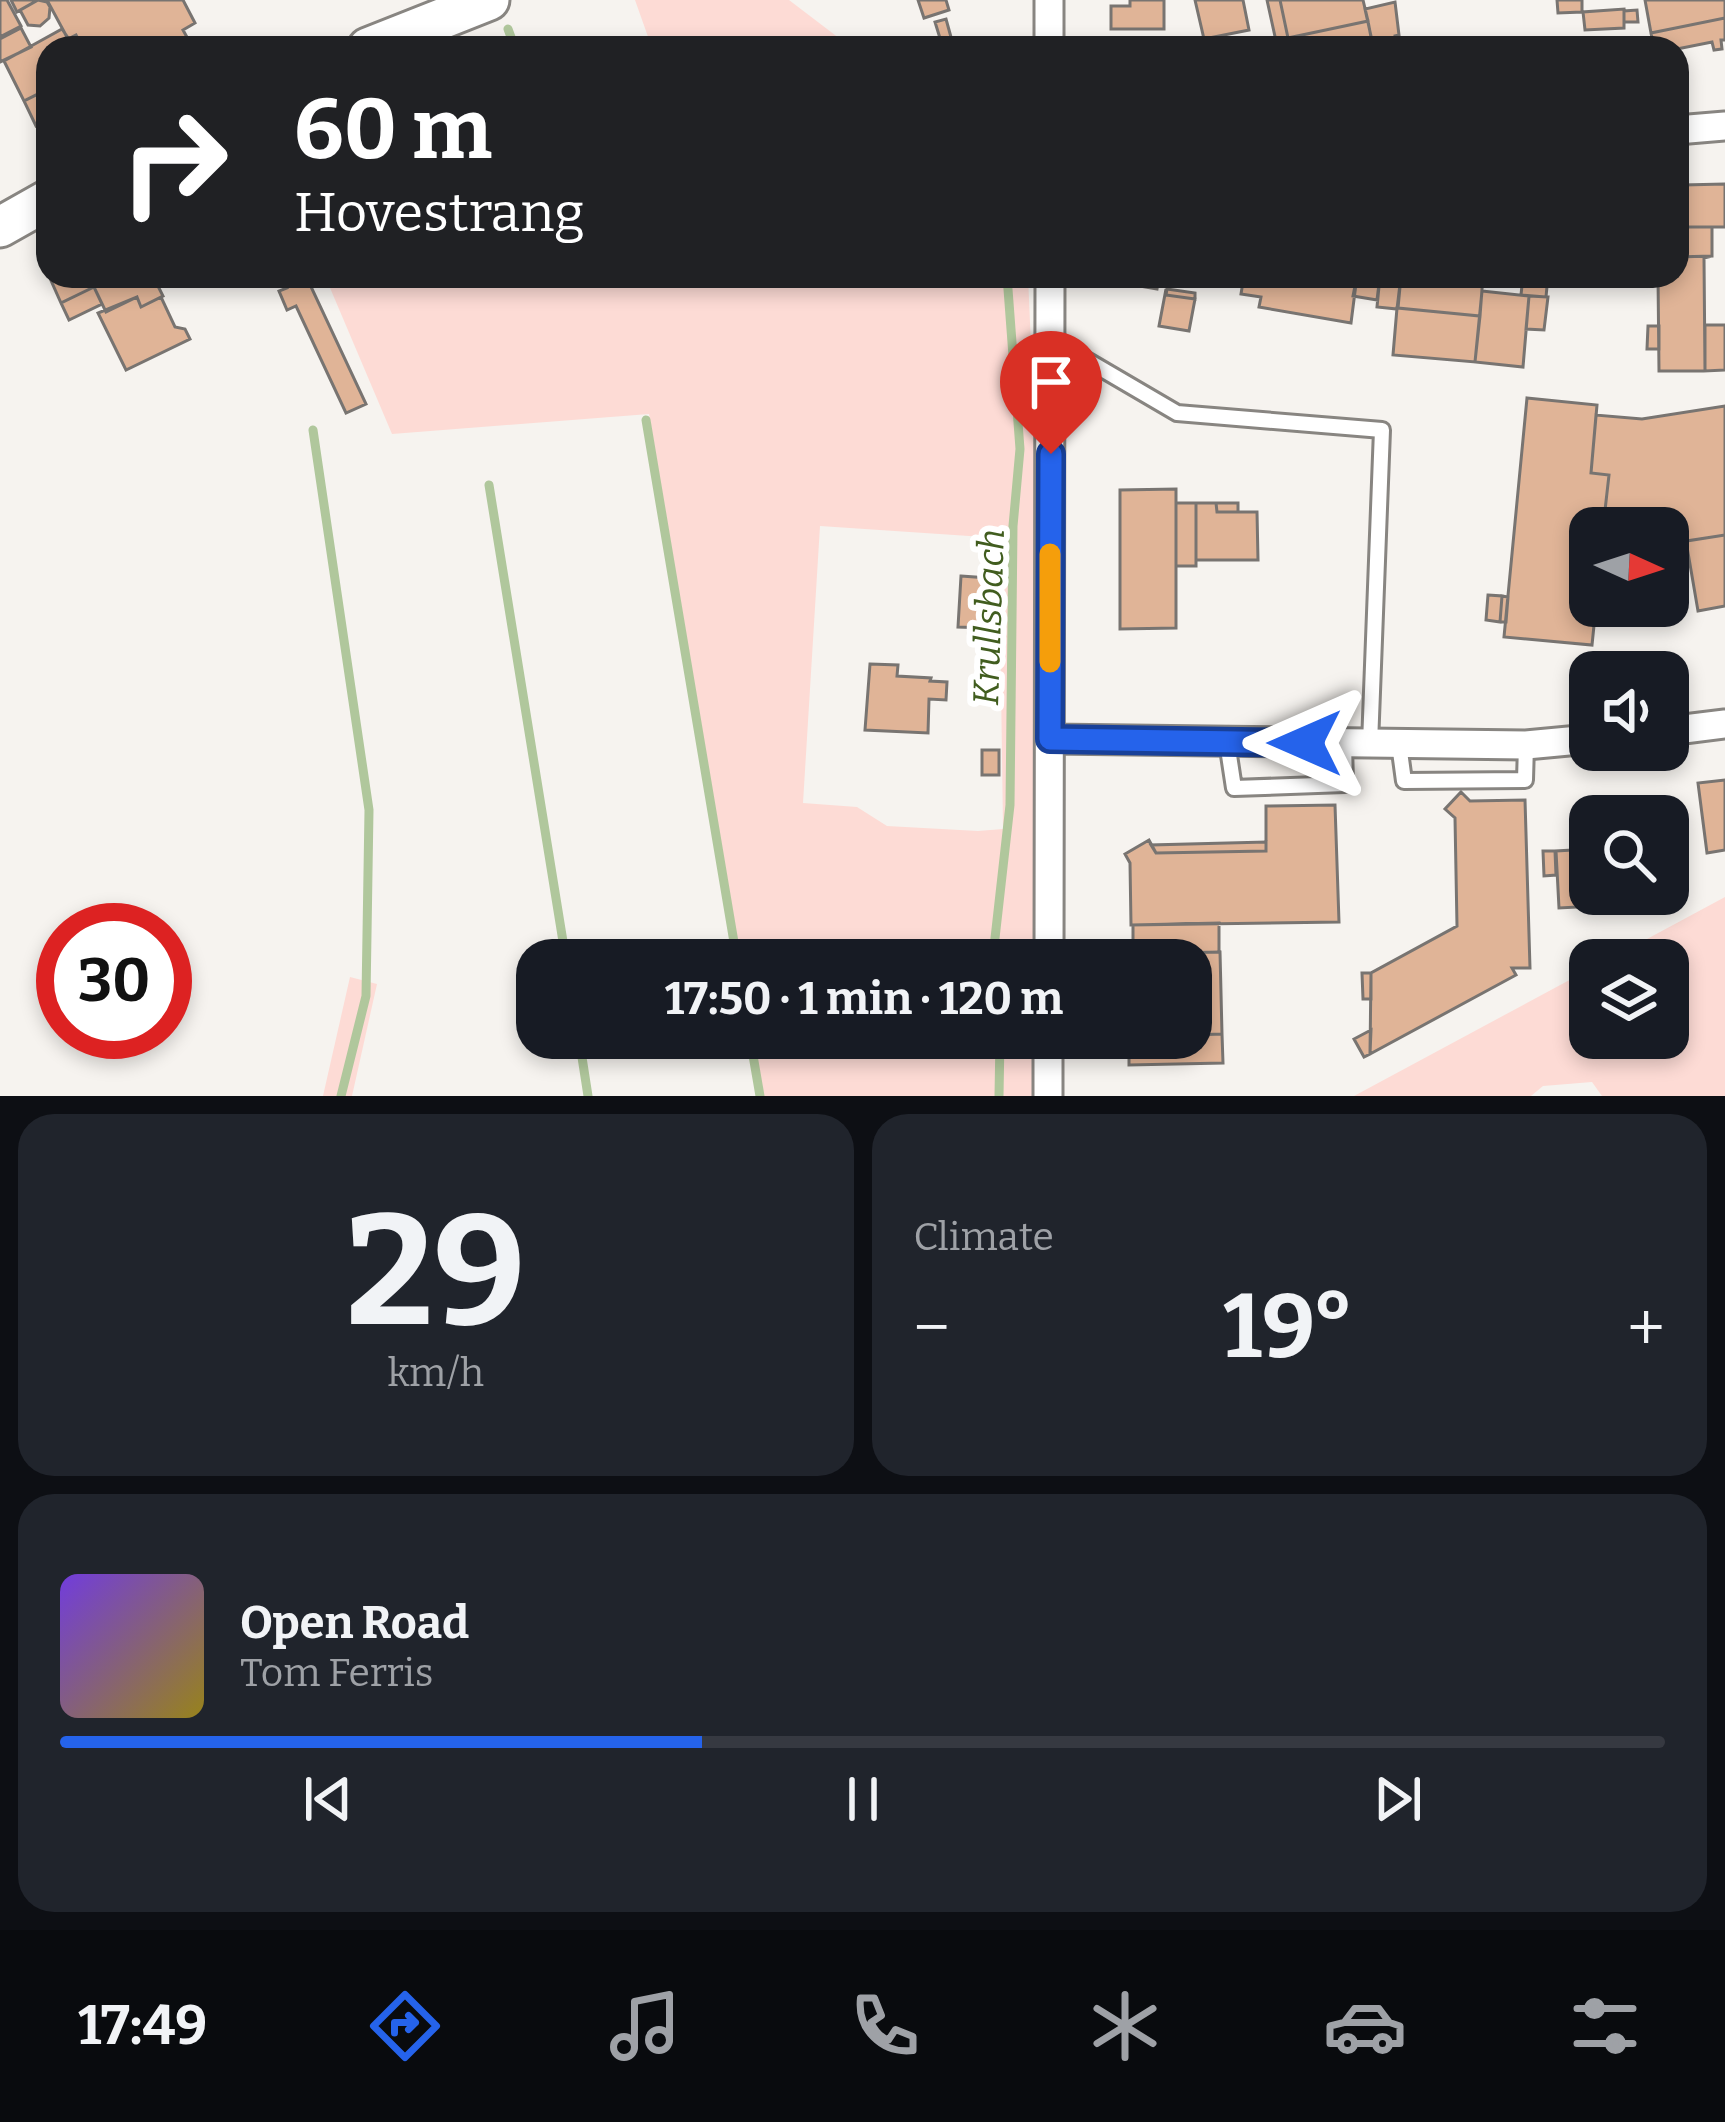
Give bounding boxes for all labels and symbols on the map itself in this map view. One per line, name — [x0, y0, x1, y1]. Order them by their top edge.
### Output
pin — [1000, 331, 1102, 454]
north arrow — [1569, 507, 1689, 627]
water label: Krullsbach — [964, 528, 1014, 706]
position arrow — [1242, 680, 1368, 806]
speed limit sign: 30 — [36, 903, 192, 1059]

